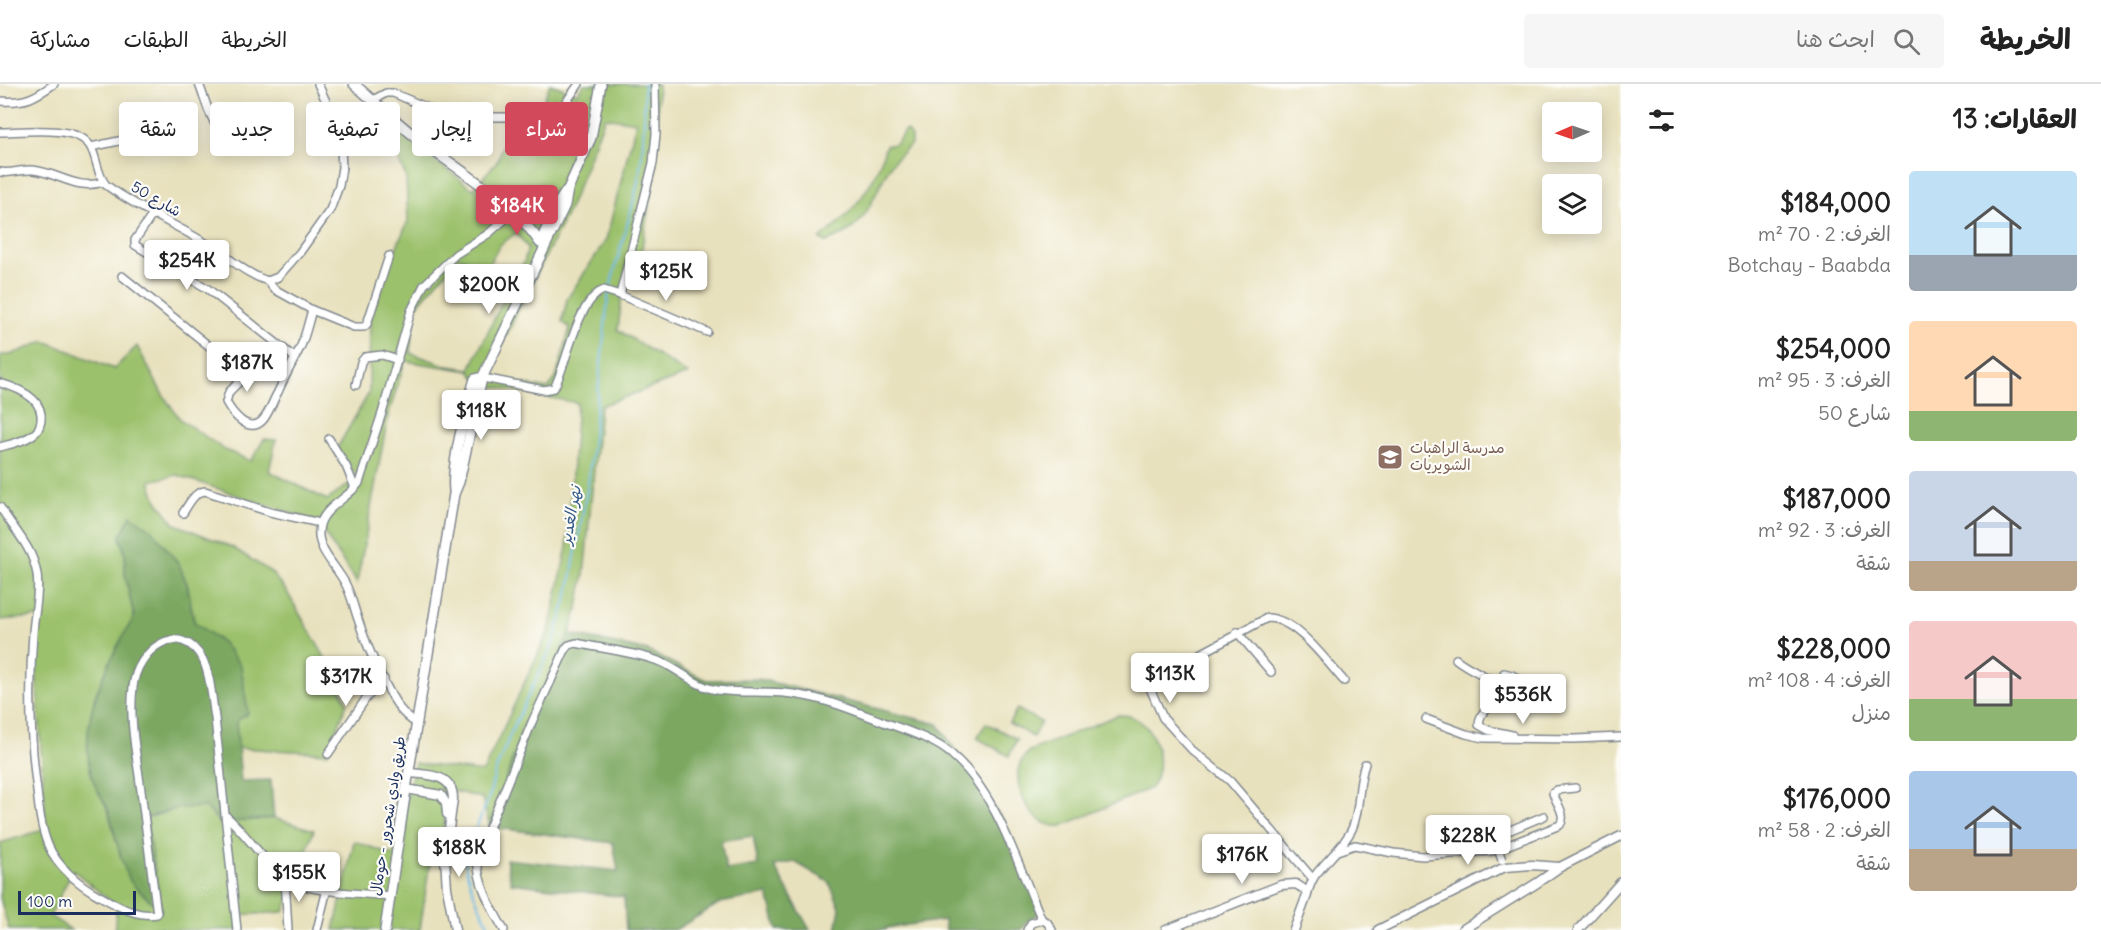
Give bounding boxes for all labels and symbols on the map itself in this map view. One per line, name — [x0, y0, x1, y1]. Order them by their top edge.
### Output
north arrow — [1542, 102, 1602, 162]
street label: شارع 50 — [127, 177, 185, 221]
pin: $184K — [475, 185, 559, 236]
pin: $254K — [145, 240, 229, 291]
pin: $125K — [624, 251, 708, 302]
pin: $200K — [447, 264, 531, 315]
pin: $187K — [205, 342, 289, 393]
pin: $118K — [439, 390, 523, 441]
place label: مدرسة الراهبات الشويريات — [1410, 438, 1505, 474]
school or university icon: مدرسة الراهبات الشويريات — [1375, 442, 1405, 472]
water label: نهر الغدير — [555, 482, 585, 548]
pin: $113K — [1128, 653, 1212, 704]
pin: $317K — [304, 656, 388, 707]
pin: $536K — [1481, 674, 1565, 725]
street label: طريق وادي شحرور - حومال — [365, 735, 411, 897]
pin: $228K — [1426, 815, 1510, 866]
pin: $188K — [417, 827, 501, 878]
pin: $176K — [1200, 834, 1284, 885]
pin: $155K — [257, 852, 341, 903]
scale bar — [18, 888, 136, 916]

